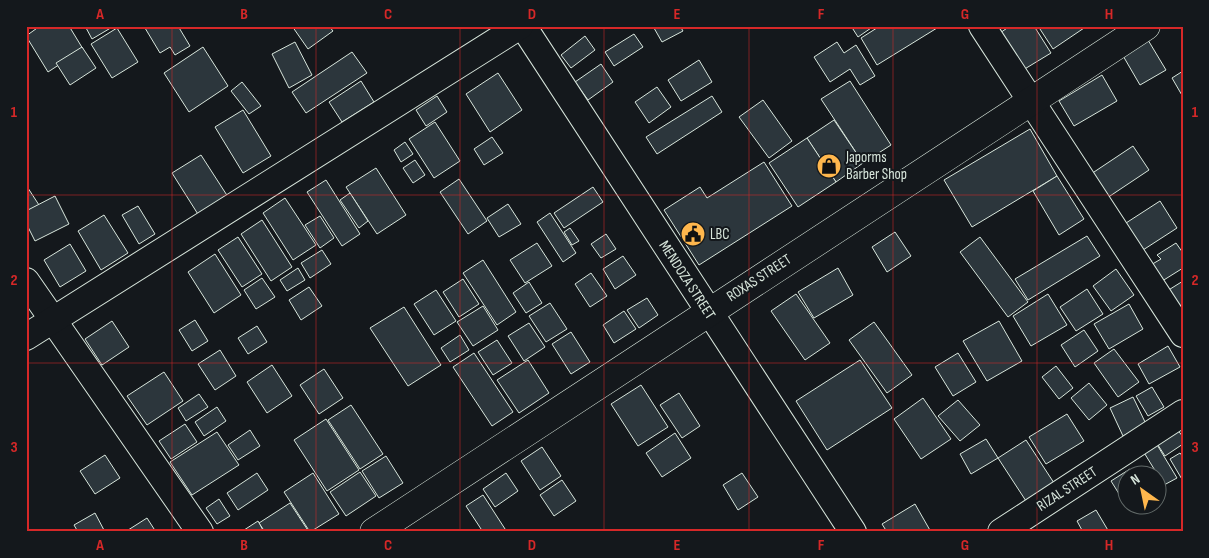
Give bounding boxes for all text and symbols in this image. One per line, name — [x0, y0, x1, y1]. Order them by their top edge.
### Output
text: A — [95, 5, 104, 24]
text: B — [240, 5, 248, 24]
text: C — [384, 5, 392, 24]
text: D — [528, 5, 536, 24]
text: E — [674, 5, 681, 24]
text: F — [818, 5, 825, 24]
text: G — [961, 5, 969, 24]
text: H — [1105, 5, 1113, 24]
text: 1 — [11, 103, 18, 122]
text: 1 — [1192, 103, 1199, 122]
place label: Japorms Barber Shop — [845, 148, 907, 184]
shop icon: Japorms Barber Shop — [816, 153, 842, 179]
public building icon: LBC — [680, 221, 706, 247]
place label: LBC — [710, 225, 730, 244]
street label: MENDOZA STREET — [654, 237, 720, 323]
street label: ROXAS STREET — [723, 250, 795, 306]
text: 2 — [10, 271, 18, 290]
text: 2 — [1191, 271, 1199, 290]
text: 3 — [10, 438, 18, 457]
text: 3 — [1191, 438, 1199, 457]
street label: RIZAL STREET — [1033, 462, 1101, 516]
north arrow — [1116, 466, 1166, 516]
text: N — [1127, 470, 1143, 489]
text: A — [95, 536, 104, 555]
text: B — [240, 536, 248, 555]
text: C — [384, 536, 392, 555]
text: D — [528, 536, 536, 555]
text: E — [674, 536, 681, 555]
text: F — [818, 536, 825, 555]
text: G — [961, 536, 969, 555]
text: H — [1105, 536, 1113, 555]

